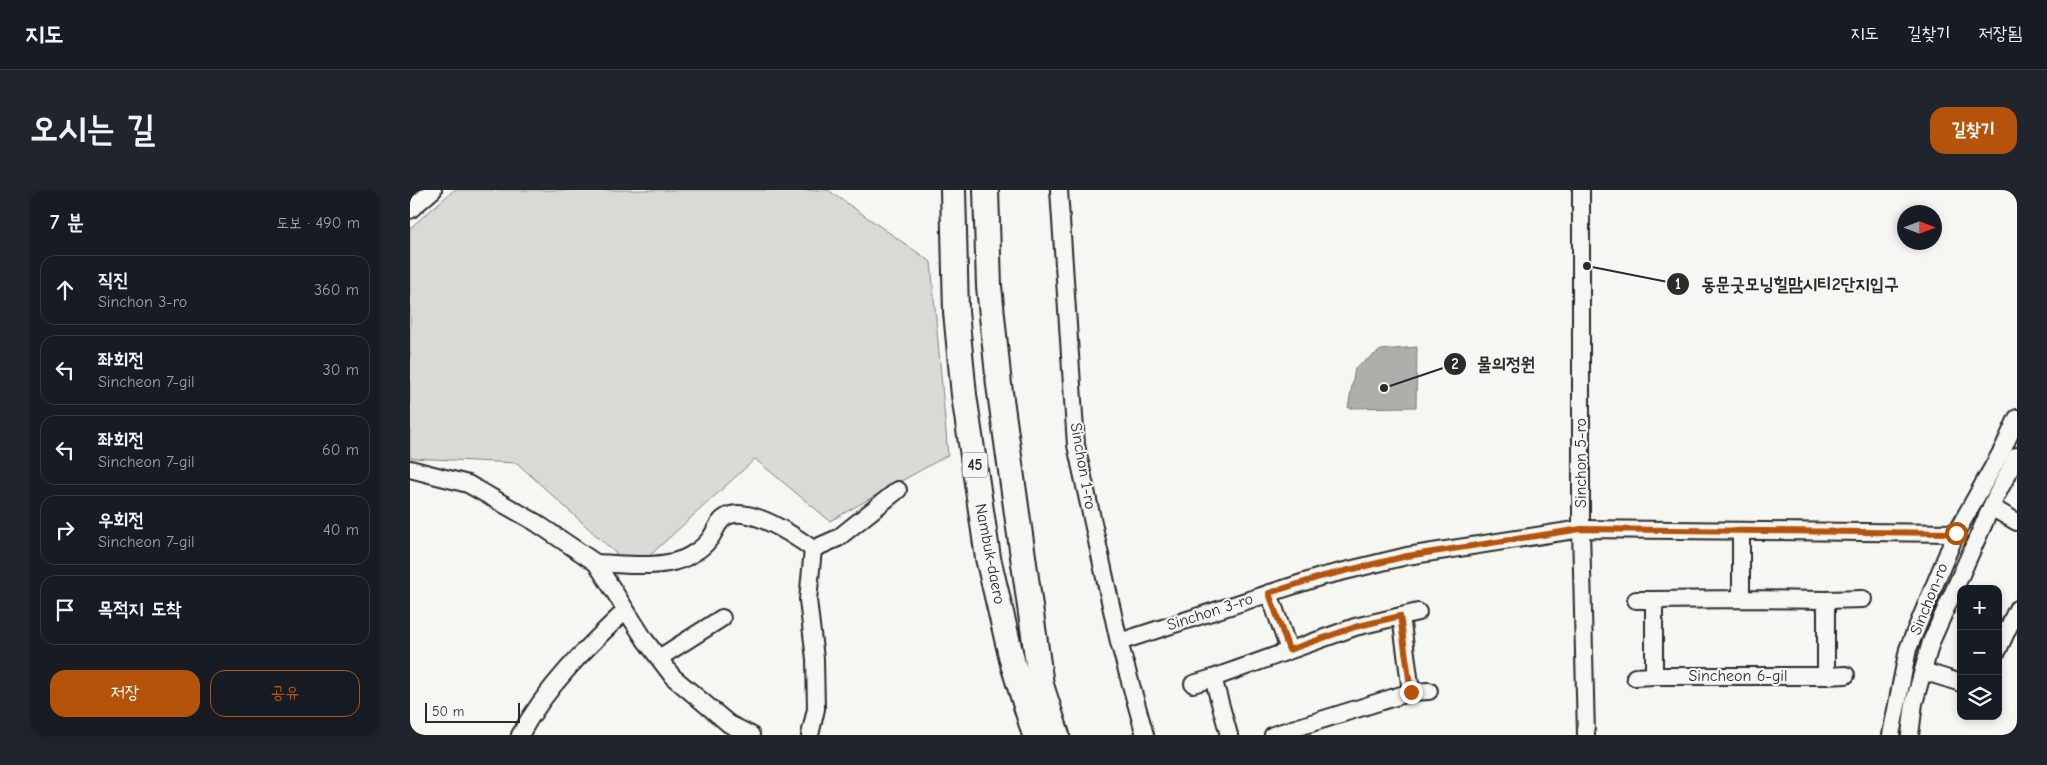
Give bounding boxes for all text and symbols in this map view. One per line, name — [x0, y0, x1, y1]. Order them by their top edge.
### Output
text: 지도 — [25, 20, 64, 48]
text: 지도 — [1850, 23, 1879, 44]
text: 길찾기 — [1907, 23, 1951, 44]
text: 저장됨 — [1979, 23, 2022, 44]
button: 길찾기 — [1930, 107, 2017, 154]
text: 오시는 길 — [30, 108, 155, 149]
north arrow — [1897, 205, 1942, 250]
text: 7 분 — [50, 210, 84, 234]
text: 도보 · 490 m — [276, 214, 360, 232]
callout: 동문굿모닝힐맘시티2단지입구 — [1666, 267, 1908, 300]
text: 직진 — [98, 269, 129, 291]
text: 동문굿모닝힐맘시티2단지입구 — [1701, 274, 1899, 295]
text: 1 — [1675, 275, 1681, 293]
icon: ahead — [51, 276, 79, 304]
text: 360 m — [314, 281, 359, 299]
text: Sinchon 3-ro — [98, 293, 187, 311]
callout: 물의정원 — [1442, 347, 1545, 380]
text: 좌회전 — [98, 349, 144, 371]
text: 물의정원 — [1477, 354, 1535, 375]
text: 2 — [1451, 355, 1459, 373]
icon: left — [51, 356, 79, 384]
text: 30 m — [323, 361, 359, 379]
text: Sincheon 7-gil — [98, 373, 195, 391]
street label: Sinchon 5-ro — [1572, 418, 1590, 508]
street label: Sinchon 1-ro — [1067, 421, 1099, 511]
text: 좌회전 — [98, 429, 144, 451]
icon: left — [51, 436, 79, 464]
text: 60 m — [322, 441, 359, 459]
road number: 45 — [962, 452, 988, 478]
text: Sincheon 7-gil — [98, 453, 195, 471]
street label: Nambuk-daero — [971, 502, 1009, 606]
text: 우회전 — [98, 509, 144, 531]
icon: right — [51, 516, 79, 544]
text: 40 m — [323, 521, 359, 539]
route start — [1945, 522, 1968, 545]
text: Sincheon 7-gil — [98, 533, 195, 551]
street label: Sinchon-ro — [1906, 560, 1952, 638]
map controls — [1957, 585, 2002, 720]
button: + — [1957, 585, 2002, 630]
street label: Sinchon 3-ro — [1165, 590, 1255, 634]
icon: arrive — [51, 596, 79, 624]
text: 목적지 도착 — [98, 598, 181, 620]
button: − — [1957, 630, 2002, 675]
street label: Sincheon 6-gil — [1689, 667, 1788, 685]
button: 저장 — [50, 670, 200, 717]
button: 공유 — [210, 670, 360, 717]
button: layers — [1957, 675, 2002, 720]
route end — [1400, 681, 1423, 704]
scale bar — [425, 700, 520, 723]
text: 50 m — [432, 703, 464, 720]

